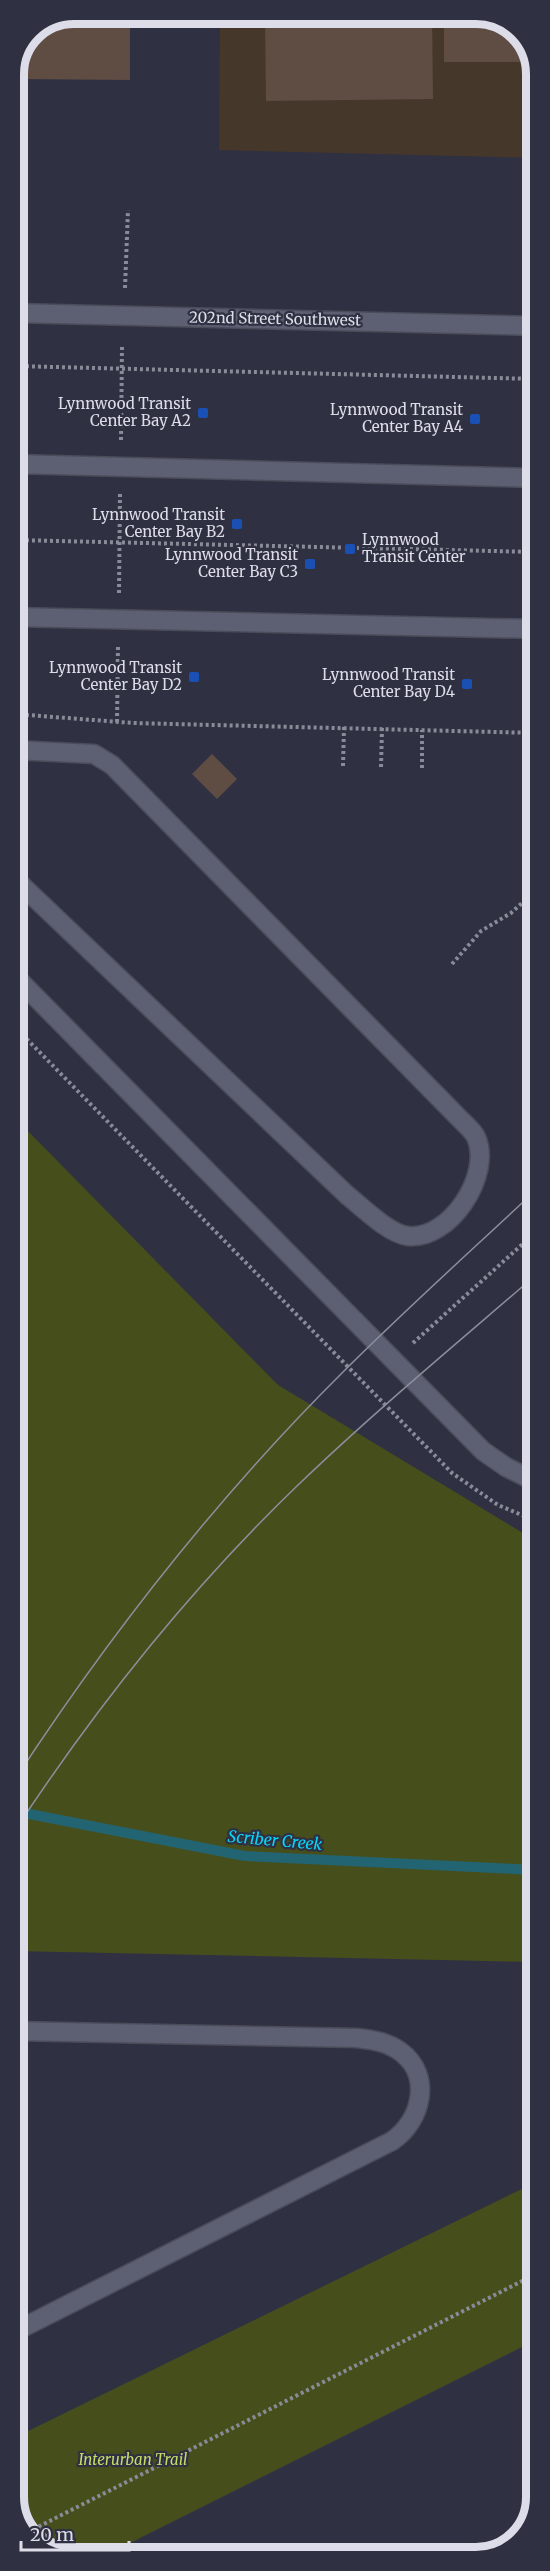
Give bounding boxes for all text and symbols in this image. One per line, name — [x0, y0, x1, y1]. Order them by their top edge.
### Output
street label: 202nd Street Southwest — [189, 308, 361, 330]
place label: Lynnwood Transit Center Bay A2 — [58, 394, 191, 430]
place label: Lynnwood Transit Center Bay A4 — [330, 400, 463, 436]
marker: Lynnwood Transit Center Bay A2 — [196, 406, 210, 420]
marker: Lynnwood Transit Center Bay A4 — [468, 412, 482, 426]
place label: Lynnwood Transit Center Bay B2 — [92, 505, 225, 541]
marker: Lynnwood Transit Center Bay B2 — [230, 517, 244, 531]
place label: Lynnwood Transit Center — [362, 530, 466, 566]
marker: Lynnwood Transit Center — [343, 542, 357, 556]
place label: Lynnwood Transit Center Bay C3 — [165, 545, 298, 581]
marker: Lynnwood Transit Center Bay C3 — [303, 557, 317, 571]
place label: Lynnwood Transit Center Bay D2 — [49, 658, 182, 694]
place label: Lynnwood Transit Center Bay D4 — [322, 665, 455, 701]
marker: Lynnwood Transit Center Bay D2 — [187, 670, 201, 684]
marker: Lynnwood Transit Center Bay D4 — [460, 677, 474, 691]
water label: Scriber Creek — [227, 1826, 323, 1854]
park label: Interurban Trail — [79, 2450, 187, 2469]
scale bar — [21, 2514, 129, 2552]
text: 20 m — [30, 2523, 74, 2546]

